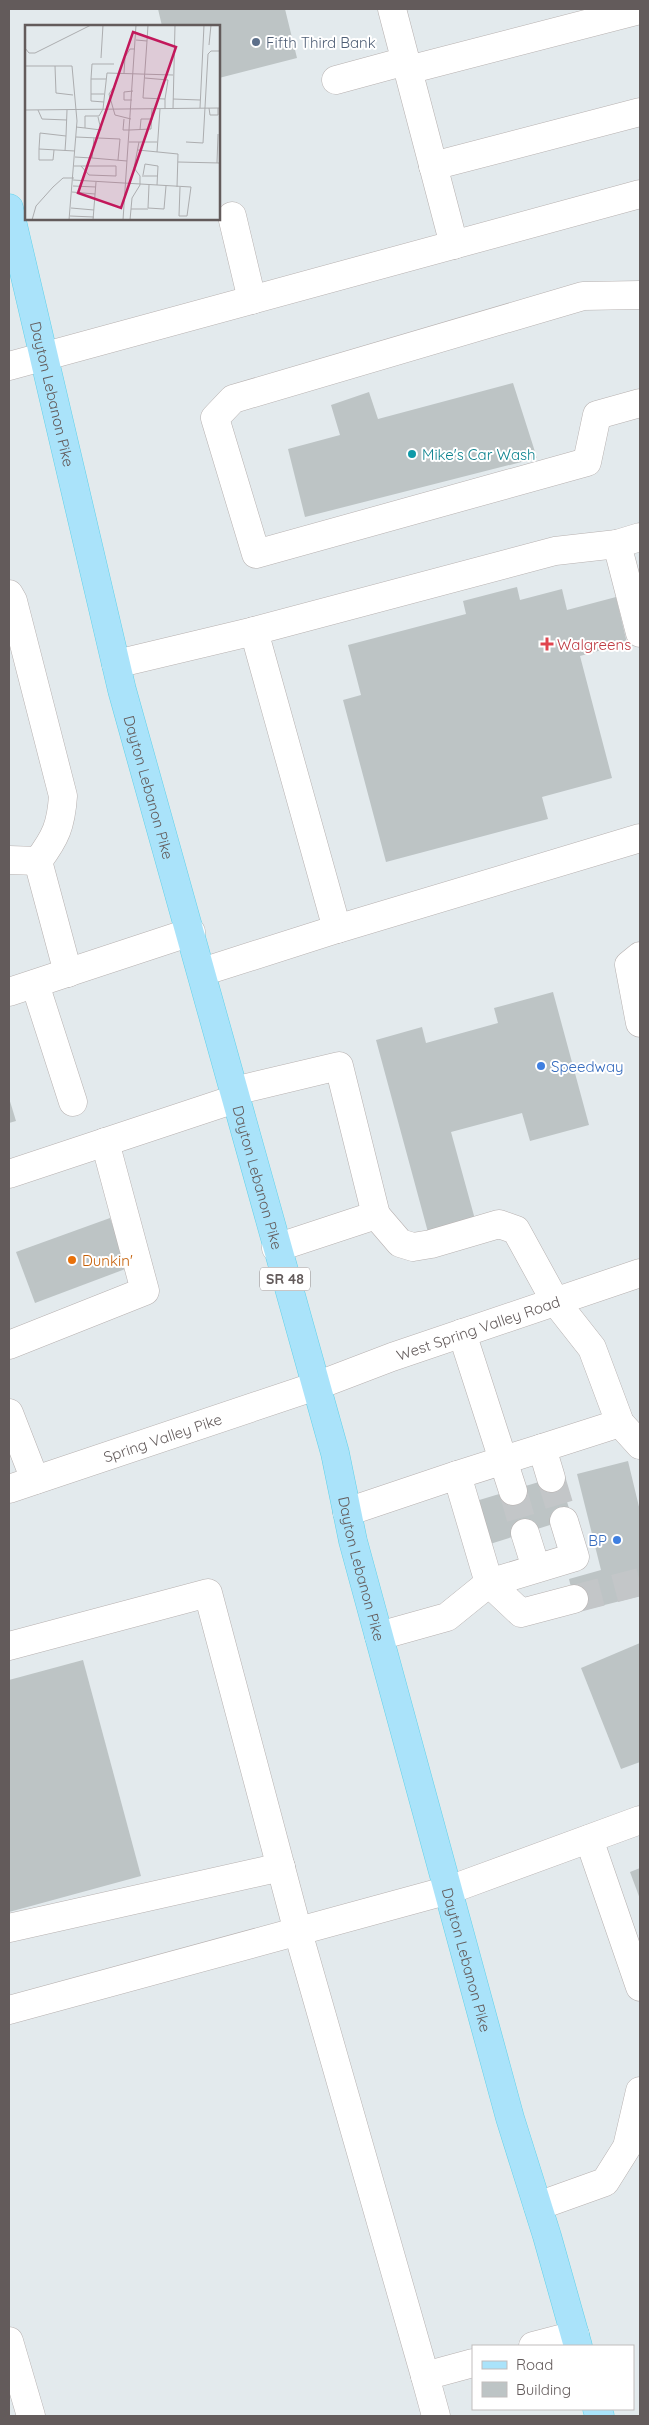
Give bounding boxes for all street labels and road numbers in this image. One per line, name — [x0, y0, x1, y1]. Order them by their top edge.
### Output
street label: Dayton Lebanon Pike — [26, 319, 79, 469]
street label: Dayton Lebanon Pike — [120, 713, 178, 861]
street label: Dayton Lebanon Pike — [229, 1103, 287, 1252]
road number: SR 48 — [260, 1268, 310, 1290]
street label: West Spring Valley Road — [394, 1291, 562, 1364]
street label: Spring Valley Pike — [101, 1409, 224, 1466]
street label: Dayton Lebanon Pike — [335, 1495, 389, 1643]
street label: Dayton Lebanon Pike — [438, 1885, 496, 2034]

